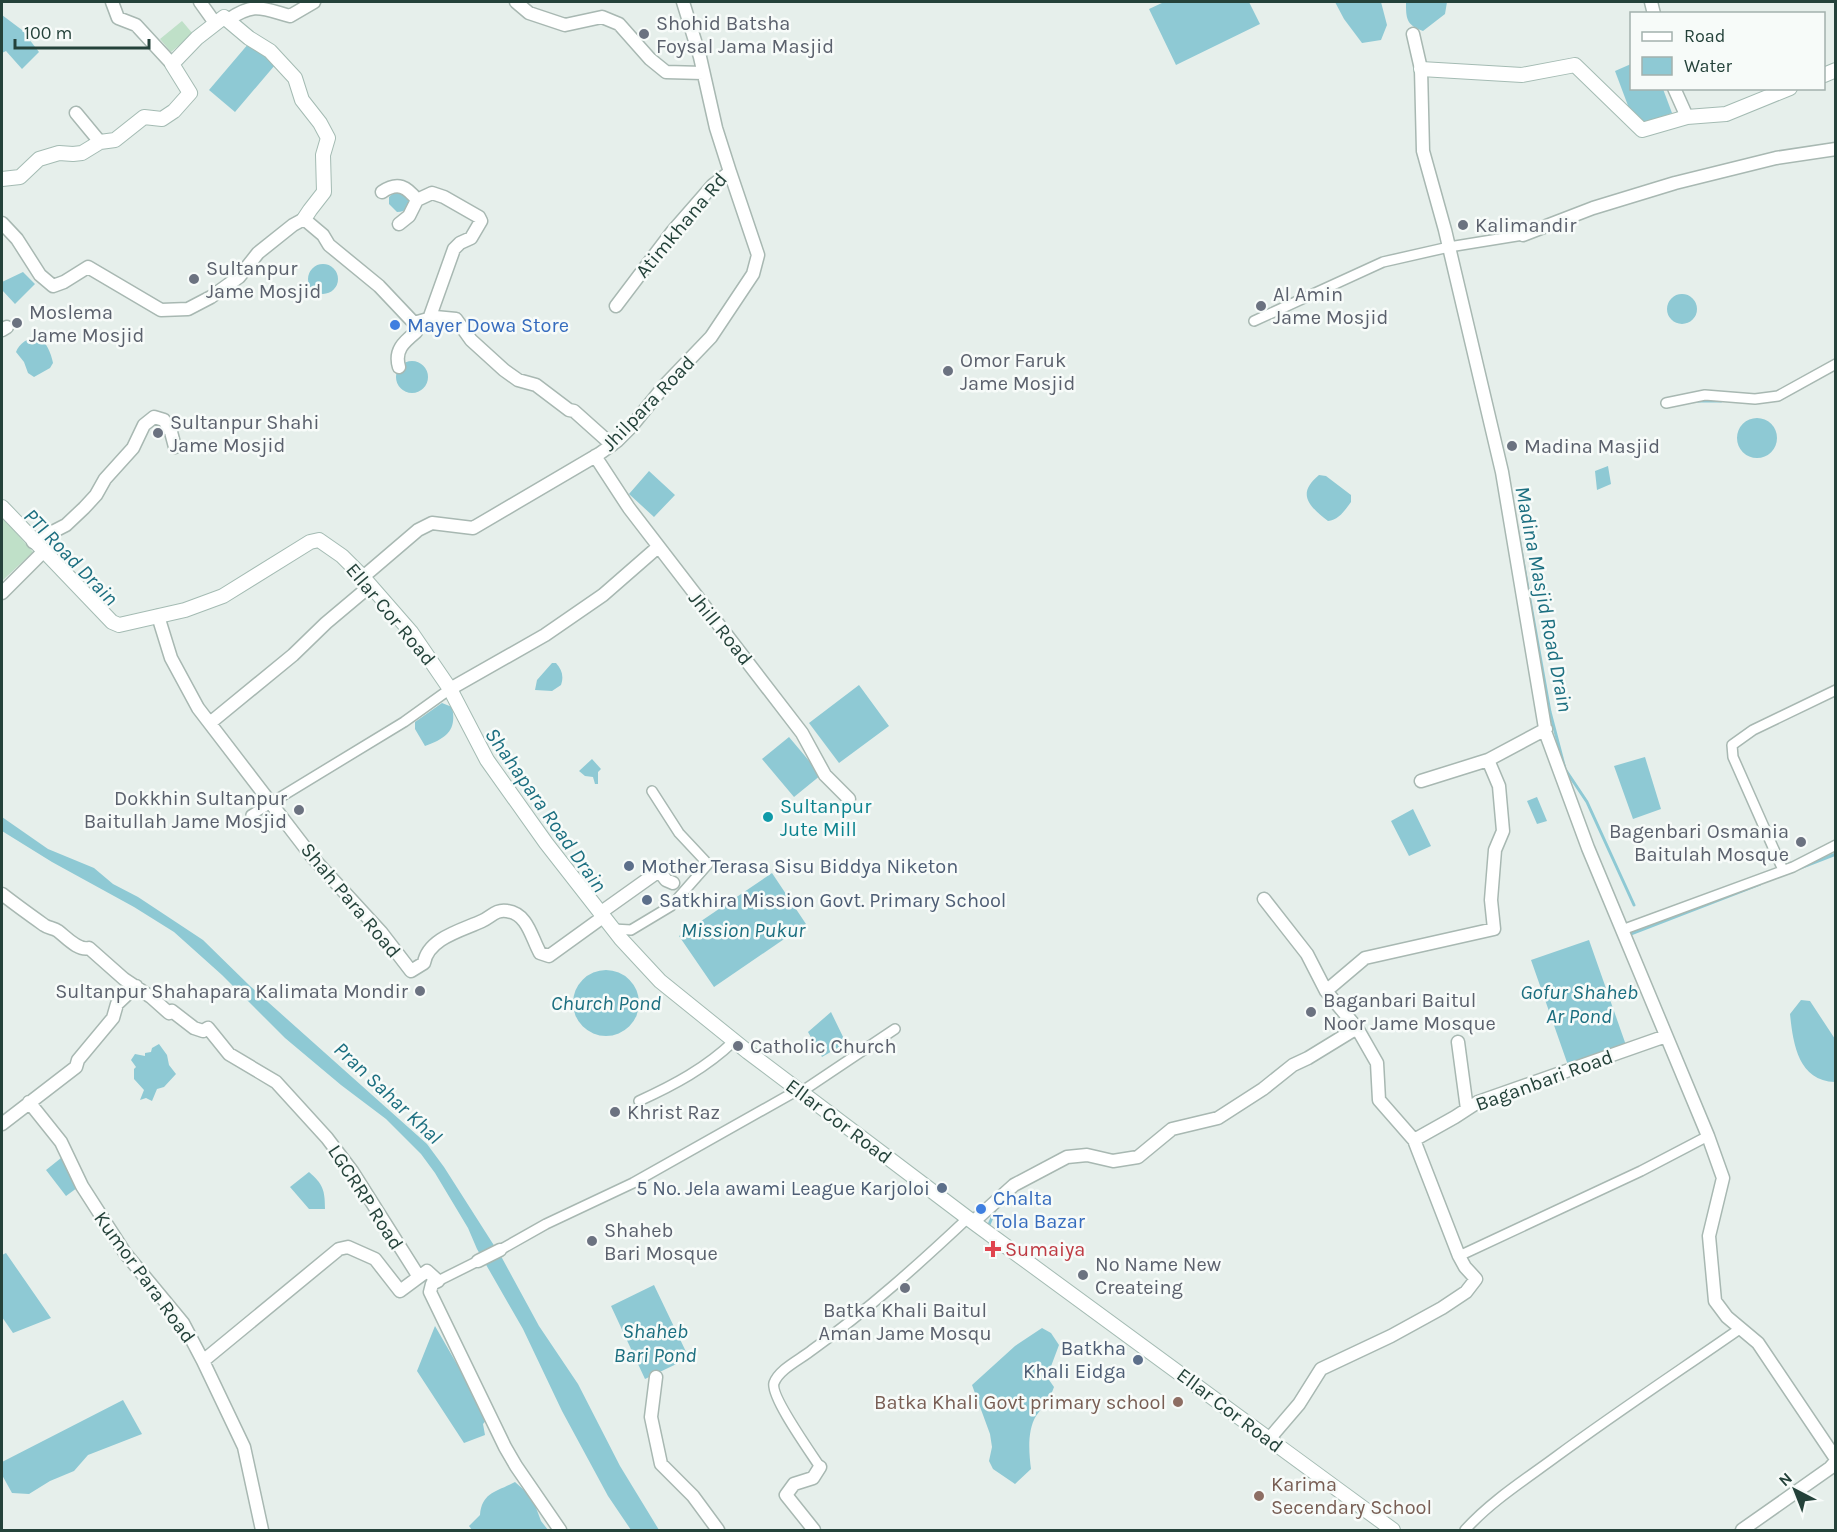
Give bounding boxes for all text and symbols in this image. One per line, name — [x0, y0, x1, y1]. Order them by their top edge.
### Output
scale bar — [15, 12, 148, 50]
place label: Shohid Batsha Foysal Jama Masjid — [656, 12, 834, 58]
legend — [1630, 12, 1825, 90]
text: 100 m — [24, 22, 72, 44]
text: Road — [1684, 25, 1725, 47]
marker: Shohid Batsha Foysal Jama Masjid — [637, 27, 651, 41]
text: Water — [1684, 55, 1732, 77]
street label: Atimkhana Rd — [631, 168, 732, 282]
place label: Kalimandir — [1475, 214, 1577, 237]
marker: Kalimandir — [1456, 218, 1470, 232]
place label: Sultanpur Jame Mosjid — [206, 257, 321, 303]
marker: Sultanpur Jame Mosjid — [187, 272, 201, 286]
place label: Al Amin Jame Mosjid — [1273, 283, 1388, 329]
marker: Al Amin Jame Mosjid — [1254, 299, 1268, 313]
place label: Moslema Jame Mosjid — [29, 301, 144, 347]
place label: Mayer Dowa Store — [407, 314, 569, 337]
marker: Moslema Jame Mosjid — [10, 316, 24, 330]
marker: Mayer Dowa Store — [388, 318, 402, 332]
place label: Omor Faruk Jame Mosjid — [960, 349, 1075, 395]
street label: Jhilpara Road — [597, 351, 700, 456]
marker: Omor Faruk Jame Mosjid — [941, 364, 955, 378]
place label: Sultanpur Shahi Jame Mosjid — [170, 411, 319, 457]
marker: Sultanpur Shahi Jame Mosjid — [151, 426, 165, 440]
place label: Madina Masjid — [1524, 435, 1660, 458]
marker: Madina Masjid — [1505, 439, 1519, 453]
water label: Madina Masjid Road Drain — [1510, 484, 1578, 714]
water label: PTI Road Drain — [19, 504, 123, 610]
street label: Ellar Cor Road — [341, 558, 440, 670]
street label: Jhill Road — [684, 587, 757, 670]
water label: Shahapara Road Drain — [480, 723, 612, 897]
place label: Dokkhin Sultanpur Baitullah Jame Mosjid — [84, 787, 288, 833]
place label: Sultanpur Jute Mill — [780, 795, 872, 841]
marker: Dokkhin Sultanpur Baitullah Jame Mosjid — [292, 803, 306, 817]
marker: Sultanpur Jute Mill — [761, 810, 775, 824]
place label: Bagenbari Osmania Baitulah Mosque — [1609, 820, 1789, 866]
marker: Bagenbari Osmania Baitulah Mosque — [1794, 835, 1808, 849]
street label: Shah Para Road — [296, 838, 405, 963]
place label: Mother Terasa Sisu Biddya Niketon — [641, 855, 958, 878]
marker: Mother Terasa Sisu Biddya Niketon — [622, 859, 636, 873]
place label: Satkhira Mission Govt. Primary School — [659, 889, 1006, 912]
marker: Satkhira Mission Govt. Primary School — [640, 893, 654, 907]
water label: Mission Pukur — [681, 918, 806, 942]
place label: Sultanpur Shahapara Kalimata Mondir — [55, 980, 409, 1003]
water label: Gofur Shaheb Ar Pond — [1520, 980, 1638, 1028]
marker: Sultanpur Shahapara Kalimata Mondir — [413, 984, 427, 998]
place label: Baganbari Baitul Noor Jame Mosque — [1323, 989, 1496, 1035]
water label: Church Pond — [551, 991, 661, 1015]
marker: Baganbari Baitul Noor Jame Mosque — [1304, 1005, 1318, 1019]
place label: Catholic Church — [750, 1035, 896, 1058]
water label: Pran Sahar Khal — [329, 1037, 447, 1149]
marker: Catholic Church — [731, 1039, 745, 1053]
street label: Baganbari Road — [1472, 1045, 1616, 1116]
street label: Ellar Cor Road — [781, 1074, 896, 1169]
place label: Khrist Raz — [627, 1101, 720, 1124]
marker: Khrist Raz — [608, 1105, 622, 1119]
street label: LGCRRP Road — [323, 1140, 408, 1254]
place label: 5 No. Jela awami League Karjoloi — [636, 1177, 930, 1200]
marker: 5 No. Jela awami League Karjoloi — [935, 1181, 949, 1195]
place label: Chalta Tola Bazar — [993, 1187, 1086, 1233]
marker: Chalta Tola Bazar — [974, 1202, 988, 1216]
street label: Kumor Para Road — [89, 1207, 200, 1348]
place label: Shaheb Bari Mosque — [604, 1219, 718, 1265]
marker: Shaheb Bari Mosque — [585, 1234, 599, 1248]
place label: Sumaiya — [1005, 1238, 1085, 1261]
marker: Sumaiya — [986, 1242, 1000, 1256]
place label: No Name New Createing — [1095, 1253, 1222, 1299]
marker: No Name New Createing — [1076, 1268, 1090, 1282]
marker: Batka Khali Baitul Aman Jame Mosqu — [898, 1281, 912, 1295]
place label: Batka Khali Baitul Aman Jame Mosqu — [818, 1299, 992, 1345]
water label: Shaheb Bari Pond — [613, 1319, 697, 1367]
place label: Batkha Khali Eidga — [1023, 1337, 1126, 1383]
marker: Batkha Khali Eidga — [1131, 1353, 1145, 1367]
street label: Ellar Cor Road — [1172, 1363, 1287, 1458]
place label: Batka Khali Govt primary school — [874, 1391, 1166, 1414]
marker: Batka Khali Govt primary school — [1171, 1395, 1185, 1409]
north arrow — [1765, 1460, 1825, 1520]
text: N — [1775, 1468, 1796, 1490]
place label: Karima Secendary School — [1271, 1473, 1432, 1519]
marker: Karima Secendary School — [1252, 1489, 1266, 1503]

